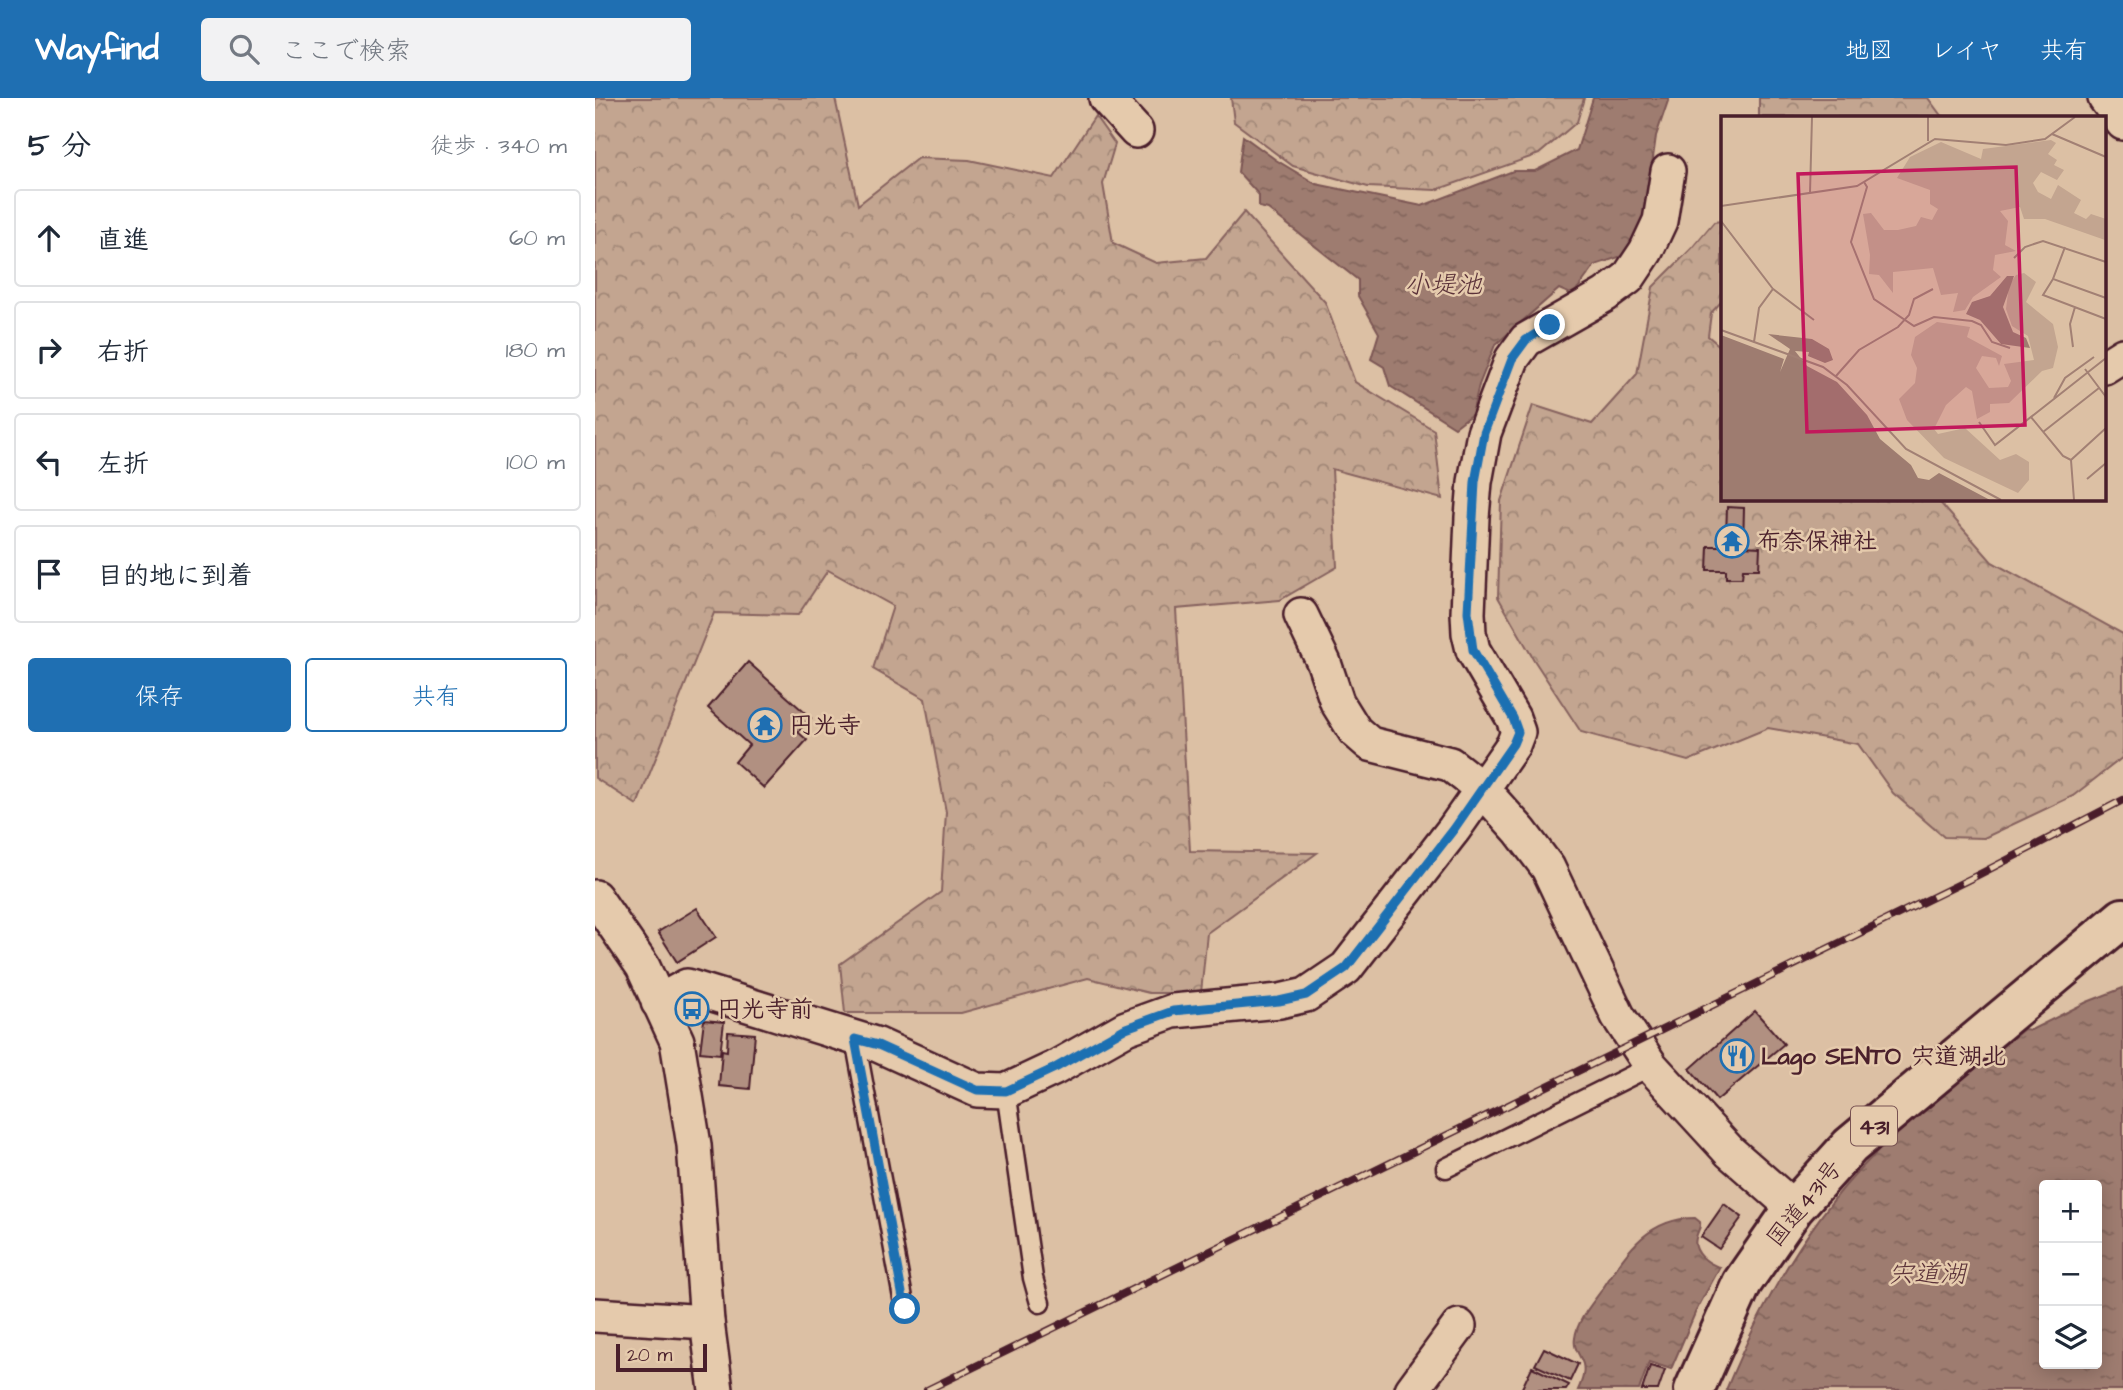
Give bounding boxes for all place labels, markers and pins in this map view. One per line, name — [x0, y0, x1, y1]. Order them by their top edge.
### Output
temple icon: 布奈保神社 — [1713, 522, 1751, 560]
place label: 布奈保神社 — [1757, 525, 1877, 559]
temple icon: 円光寺 — [746, 706, 784, 744]
place label: 円光寺 — [789, 709, 861, 743]
bus stop icon: 円光寺前 — [673, 990, 711, 1028]
place label: 円光寺前 — [717, 993, 813, 1027]
restaurant icon: Lago SENTO 宍道湖北 — [1718, 1037, 1756, 1075]
place label: Lago SENTO 宍道湖北 — [1761, 1040, 2007, 1075]

